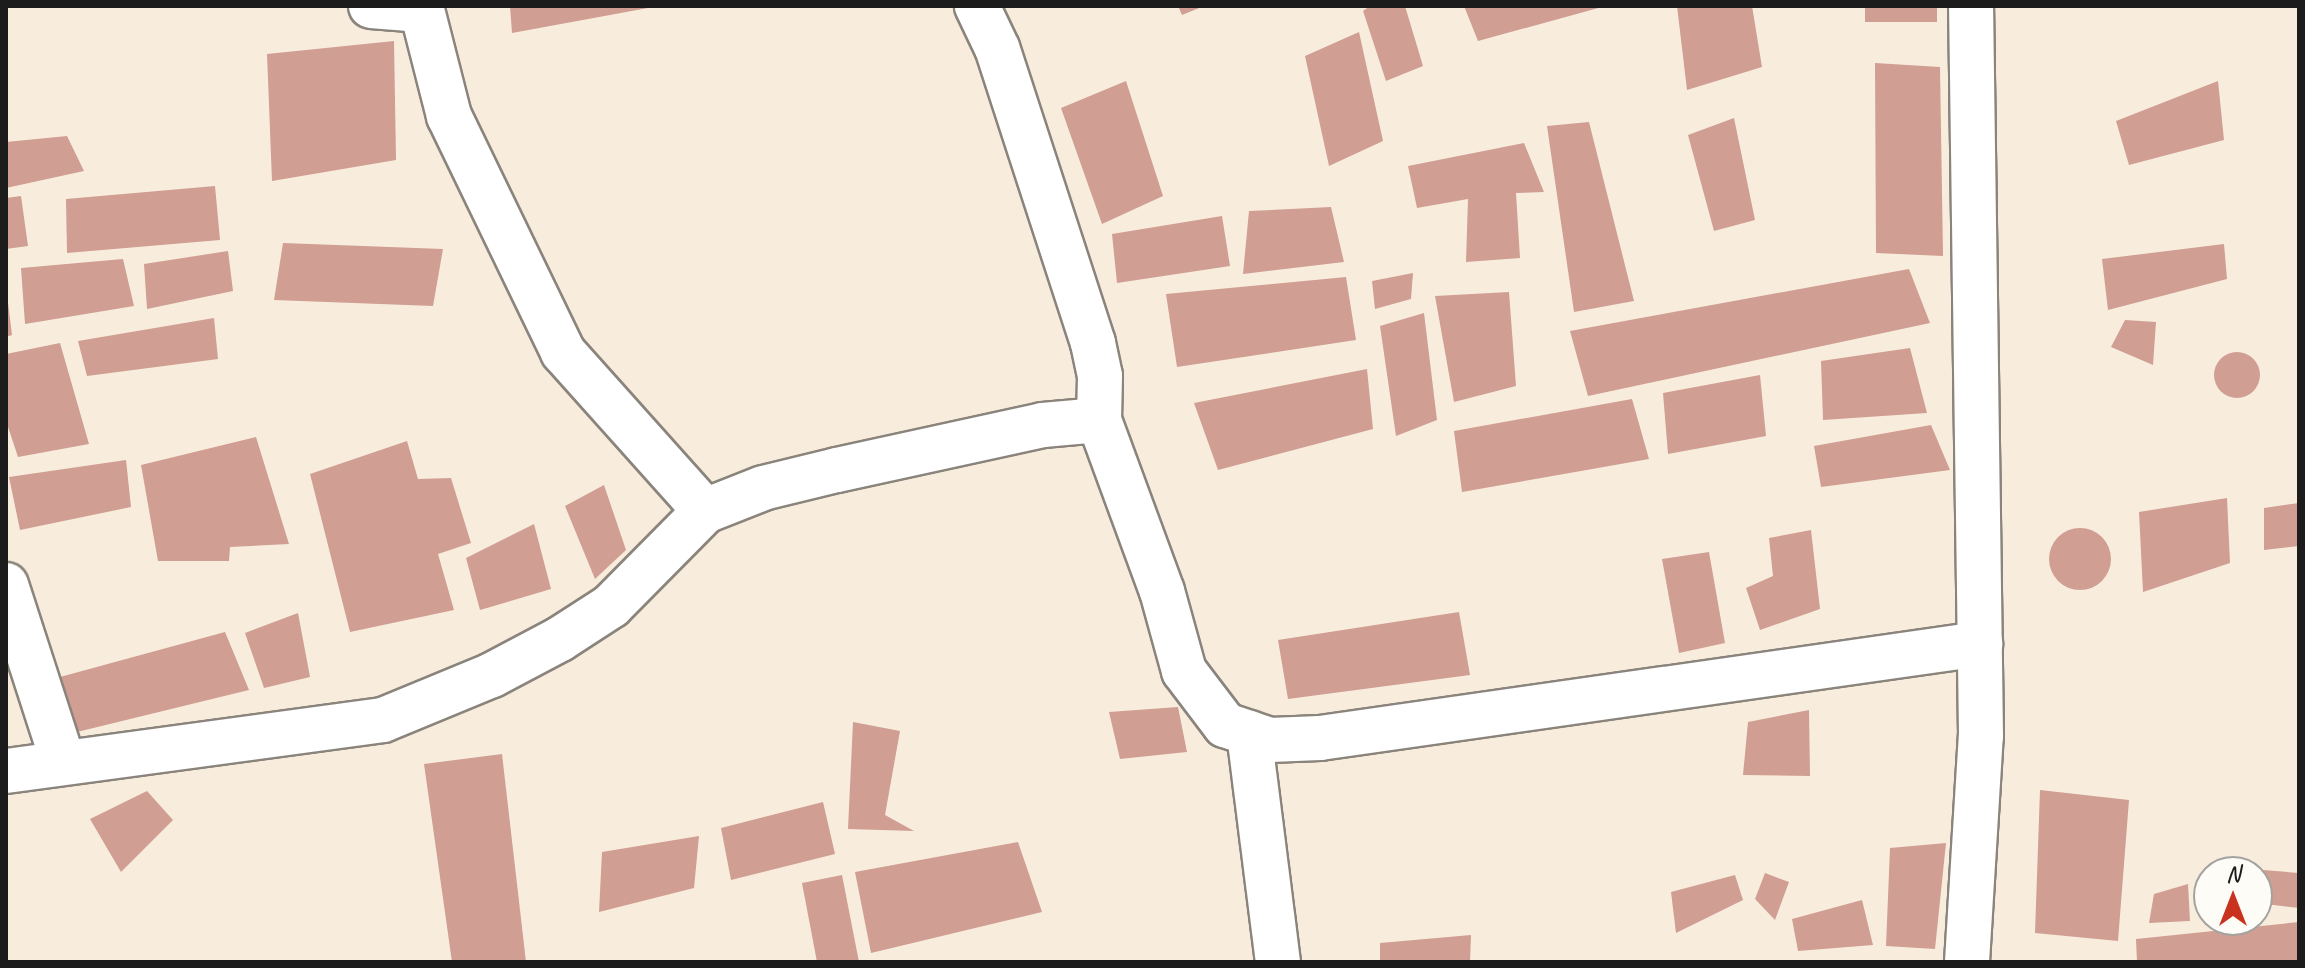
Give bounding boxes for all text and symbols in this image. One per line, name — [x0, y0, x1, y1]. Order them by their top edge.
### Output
north arrow — [2193, 856, 2273, 936]
text: N — [2226, 860, 2240, 888]

